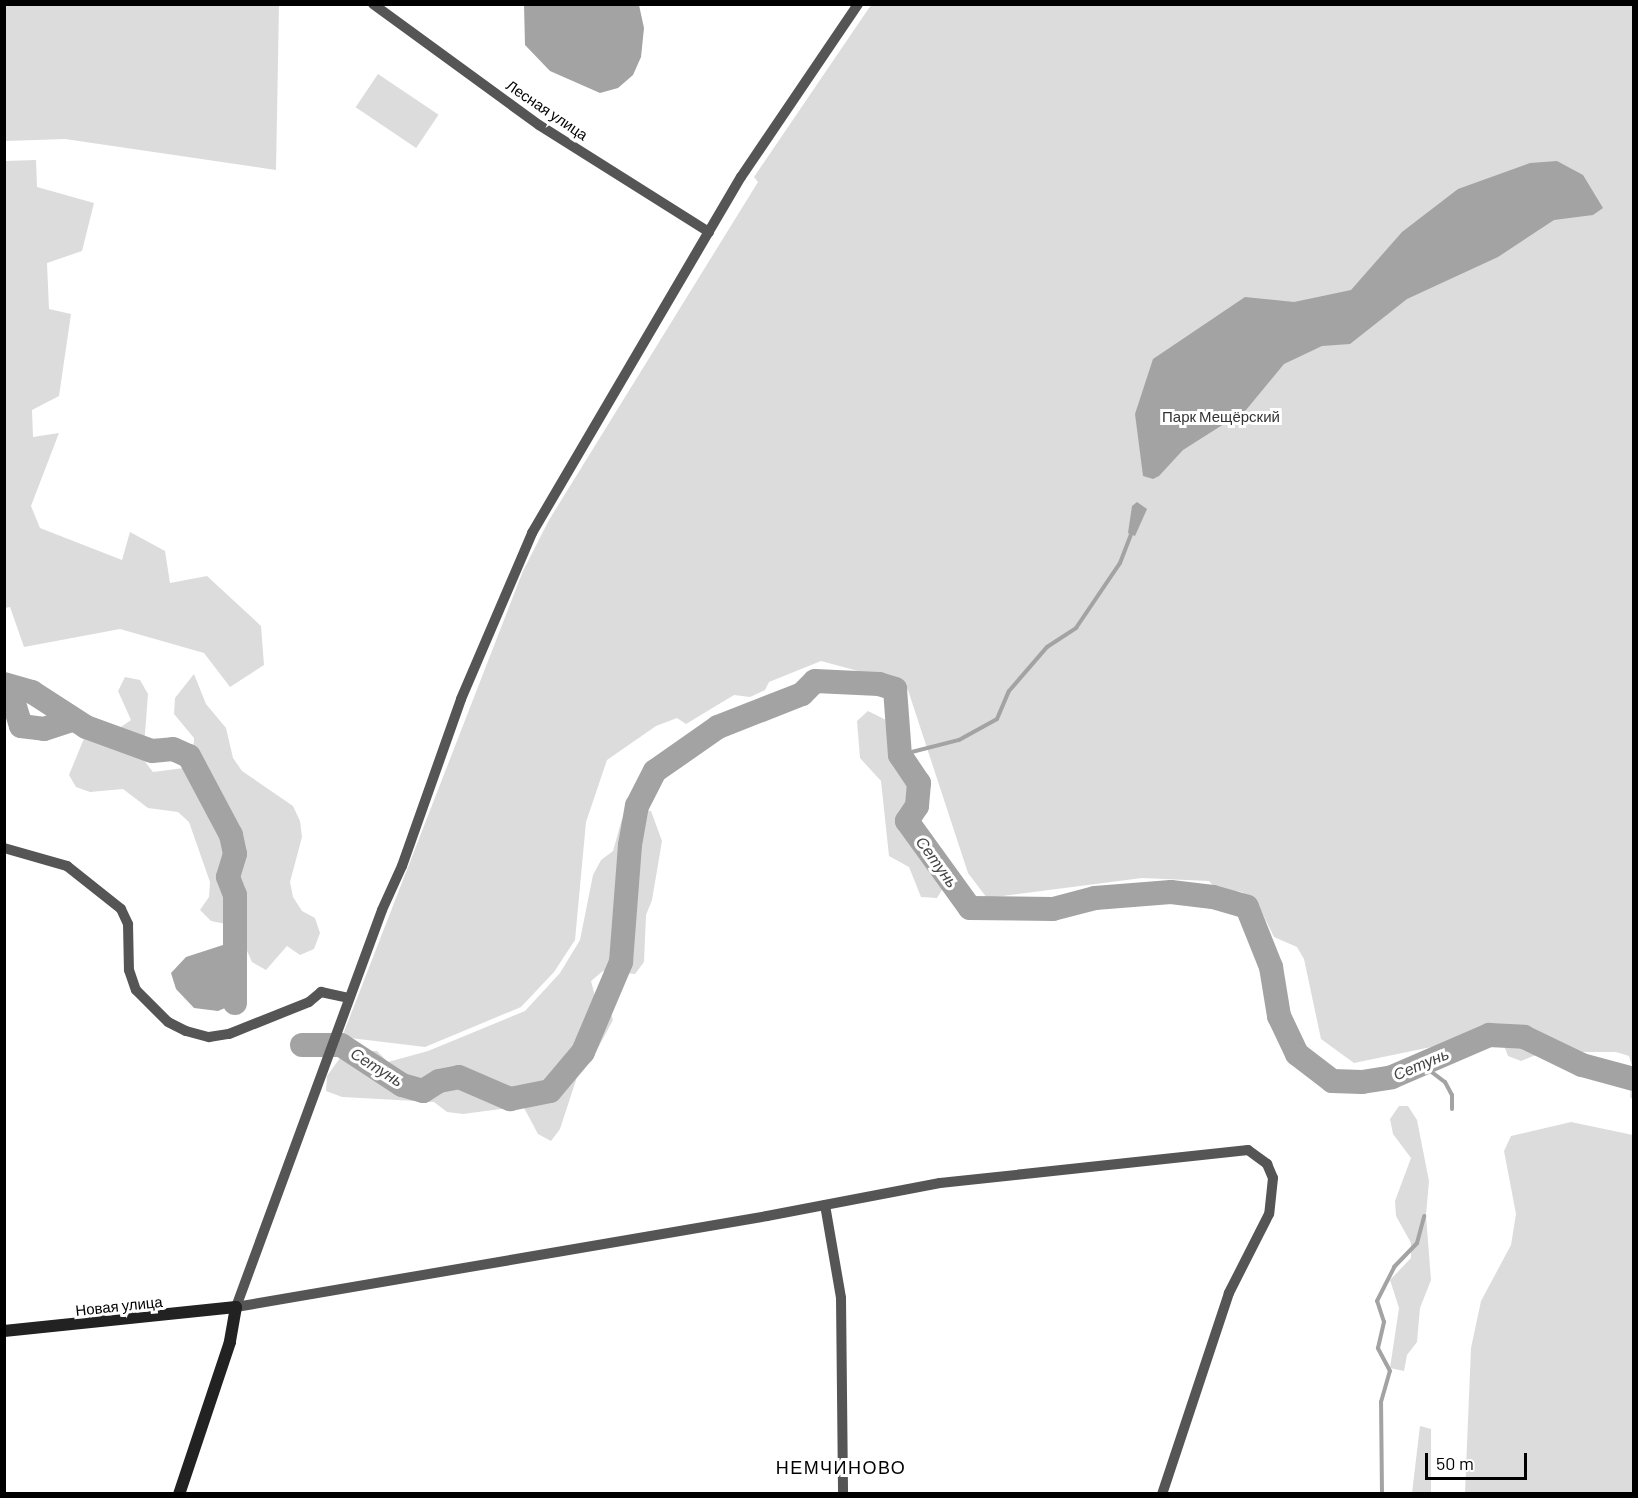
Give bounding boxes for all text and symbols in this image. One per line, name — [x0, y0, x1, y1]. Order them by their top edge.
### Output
street label: Лесная улица — [503, 76, 591, 144]
park label: Парк Мещёрский — [1162, 408, 1280, 426]
water label: Сетунь — [912, 833, 962, 891]
water label: Сетунь — [347, 1043, 407, 1091]
water label: Сетунь — [1390, 1044, 1452, 1084]
street label: Новая улица — [74, 1292, 164, 1320]
scale bar — [1428, 1441, 1530, 1479]
text: 50 m — [1436, 1452, 1474, 1474]
district label: НЕМЧИНОВО — [776, 1456, 906, 1478]

